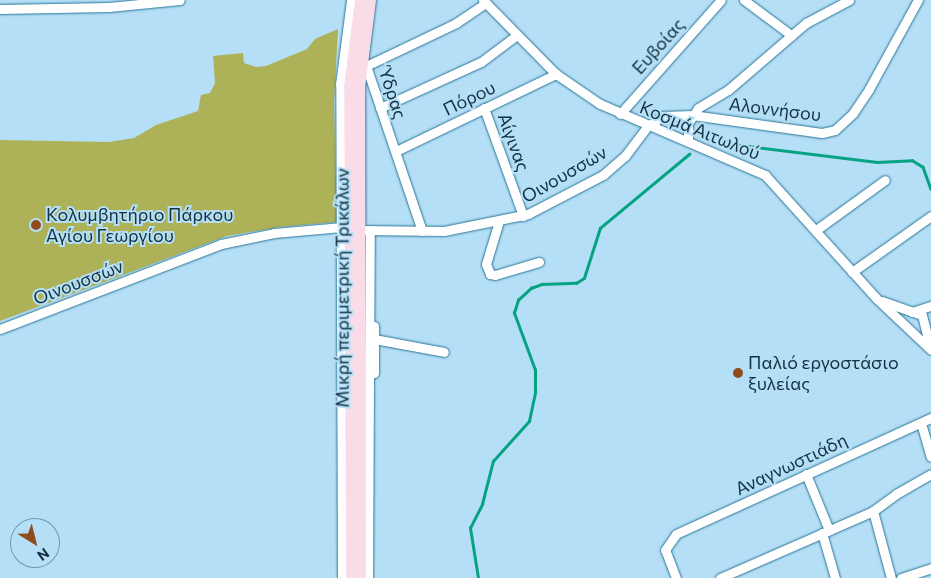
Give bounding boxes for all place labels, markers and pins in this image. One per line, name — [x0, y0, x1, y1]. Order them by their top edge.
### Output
place label: Κολυμβητήριο Πάρκου Αγίου Γεωργίου — [46, 204, 233, 246]
marker: Κολυμβητήριο Πάρκου Αγίου Γεωργίου — [30, 219, 42, 231]
place label: Παλιό εργοστάσιο ξυλείας — [748, 352, 899, 394]
marker: Παλιό εργοστάσιο ξυλείας — [732, 367, 744, 379]

